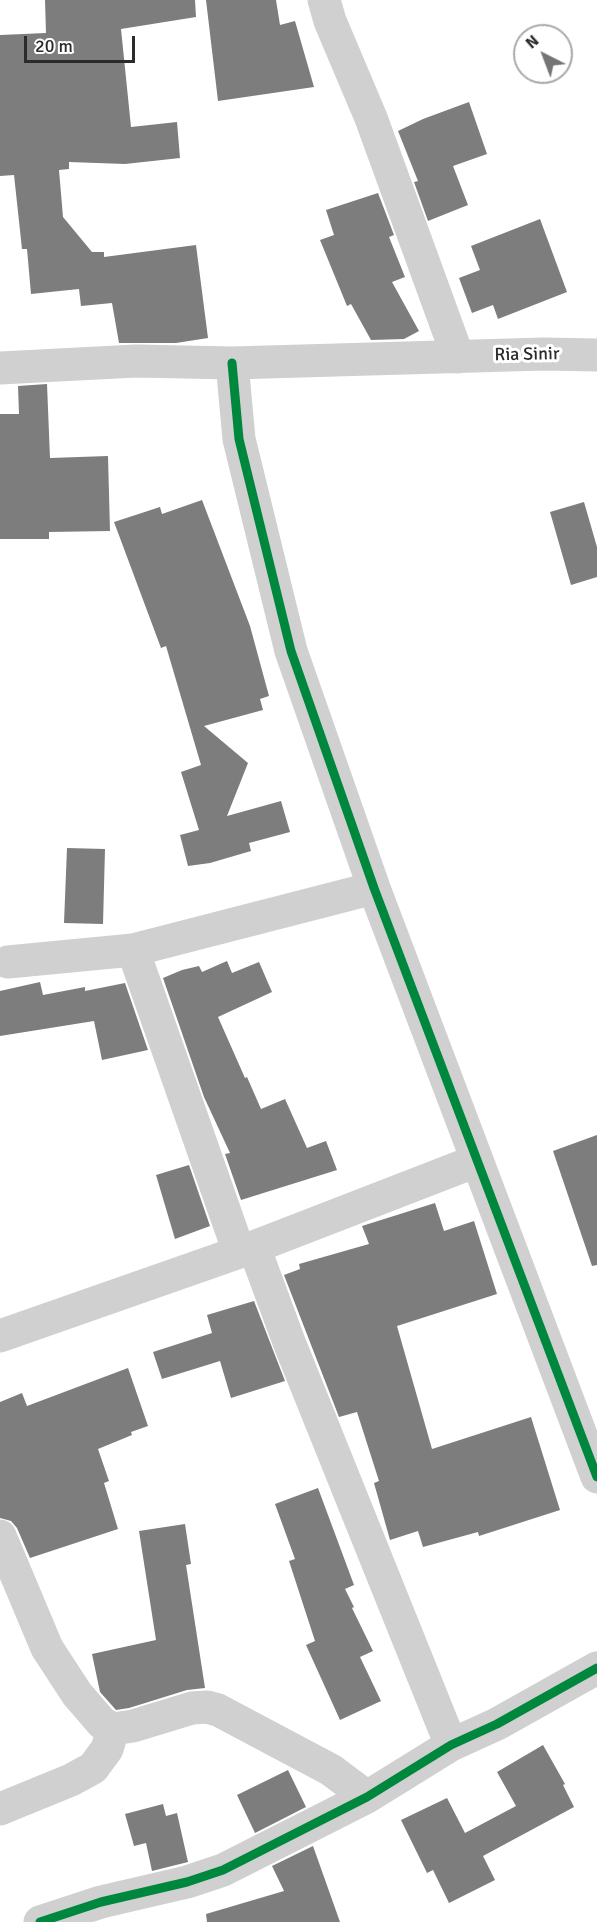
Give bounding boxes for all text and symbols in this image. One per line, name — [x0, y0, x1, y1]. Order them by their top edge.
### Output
scale bar — [27, 24, 138, 62]
north arrow — [513, 24, 573, 84]
text: N — [521, 31, 543, 53]
text: 20 m — [35, 35, 73, 57]
street label: Ria Sinir — [494, 344, 560, 366]

